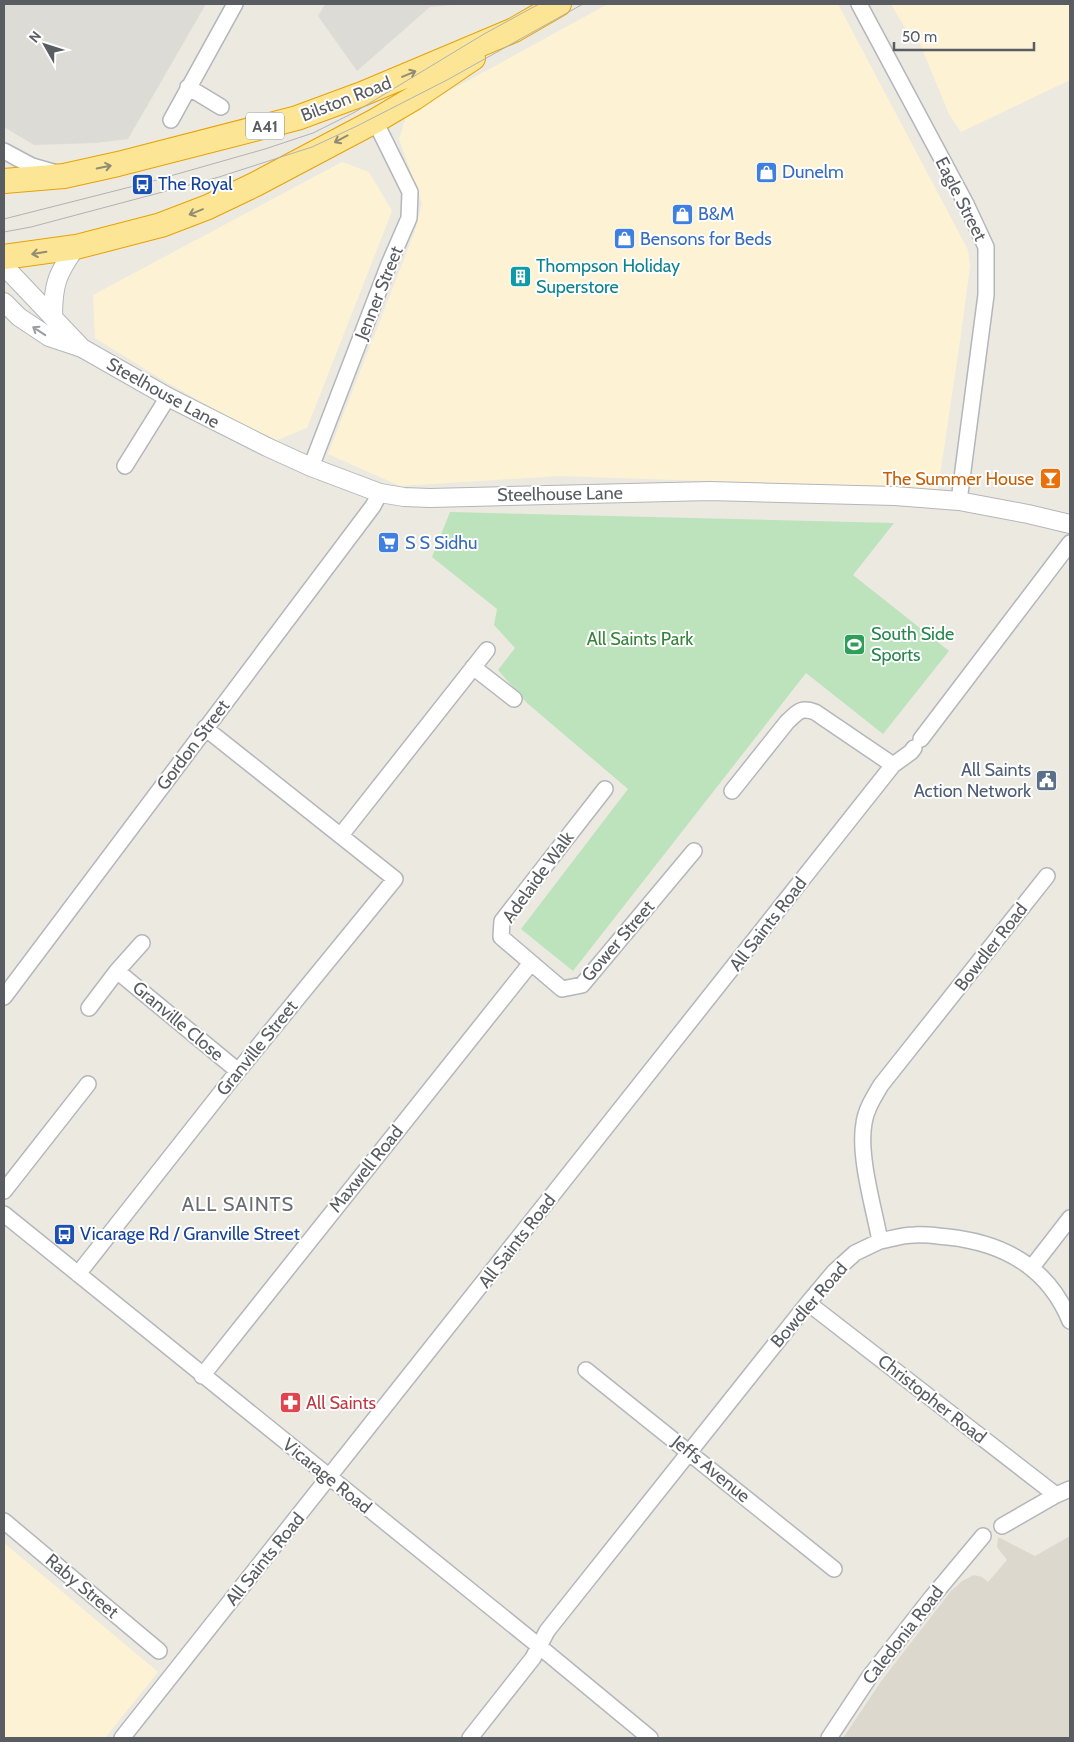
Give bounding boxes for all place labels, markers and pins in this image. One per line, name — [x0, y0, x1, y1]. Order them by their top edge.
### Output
shop icon: Dunelm — [754, 160, 778, 184]
place label: Dunelm — [782, 161, 844, 183]
bus stop icon: The Royal — [130, 172, 154, 196]
place label: The Royal — [158, 173, 233, 195]
shop icon: B&M — [670, 202, 694, 226]
place label: B&M — [698, 203, 734, 225]
shop icon: Bensons for Beds — [612, 227, 636, 251]
place label: Bensons for Beds — [640, 228, 772, 250]
place label: Thompson Holiday Superstore — [536, 255, 680, 298]
building icon: Thompson Holiday Superstore — [508, 264, 532, 288]
bar icon: The Summer House — [1038, 467, 1062, 491]
place label: The Summer House — [883, 468, 1034, 490]
supermarket icon: S S Sidhu — [377, 531, 401, 555]
place label: S S Sidhu — [405, 532, 478, 554]
place label: South Side Sports — [871, 623, 954, 666]
sports icon: South Side Sports — [843, 632, 867, 656]
place label: All Saints Action Network — [914, 759, 1032, 802]
public building icon: All Saints Action Network — [1035, 768, 1059, 792]
bus stop icon: Vicarage Rd / Granville Street — [52, 1222, 76, 1246]
place label: Vicarage Rd / Granville Street — [80, 1223, 300, 1245]
pharmacy icon: All Saints — [278, 1391, 302, 1415]
place label: All Saints — [306, 1392, 376, 1414]

